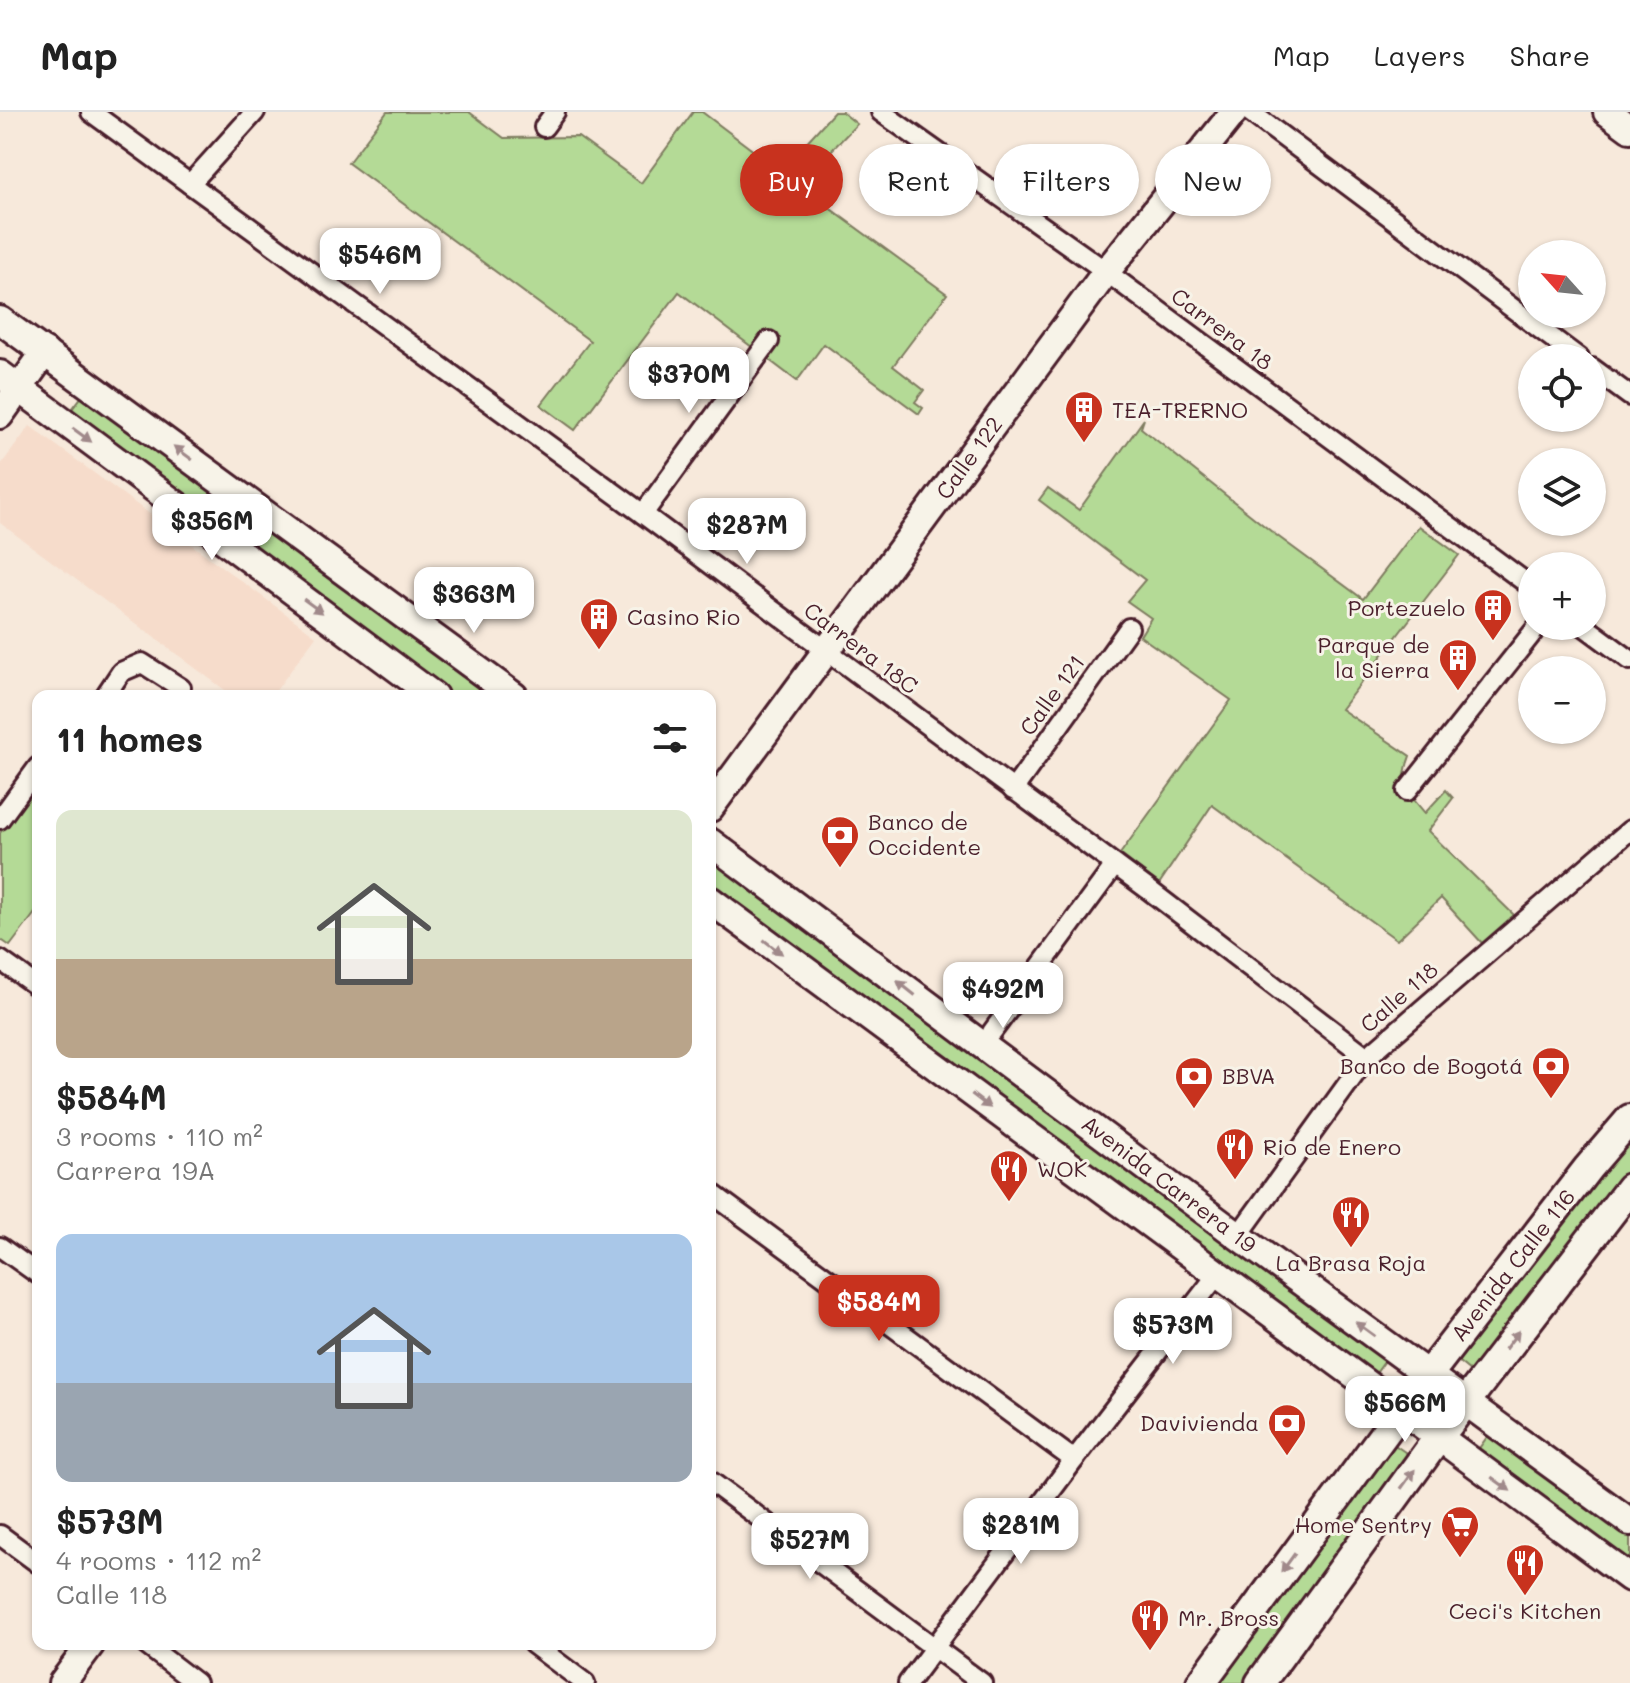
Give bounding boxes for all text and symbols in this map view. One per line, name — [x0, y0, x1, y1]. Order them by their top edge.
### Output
text: Map — [40, 30, 118, 80]
text: Map — [1273, 37, 1330, 73]
text: Layers — [1374, 37, 1466, 73]
text: Share — [1510, 37, 1590, 73]
chip: Buy — [740, 144, 843, 216]
chip: Rent — [859, 144, 978, 216]
chip: Filters — [994, 144, 1139, 216]
chip: New — [1155, 144, 1271, 216]
pin: $546M — [324, 228, 436, 296]
text: $546M — [338, 237, 422, 271]
north arrow — [1518, 240, 1606, 328]
map controls — [1518, 240, 1606, 744]
street label: Carrera 18 — [1166, 281, 1279, 376]
button: locate — [1518, 344, 1606, 432]
pin: $370M — [633, 347, 745, 415]
text: $370M — [647, 356, 731, 390]
building icon: TEA-TRERNO — [1063, 389, 1105, 444]
place label: TEA-TRERNO — [1112, 395, 1248, 424]
street label: Calle 122 — [929, 411, 1008, 505]
one-way arrow — [71, 427, 92, 442]
one-way arrow — [173, 446, 194, 462]
button: layers — [1518, 448, 1606, 536]
pin: $356M — [156, 494, 268, 562]
pin: $287M — [691, 498, 803, 566]
text: $356M — [170, 503, 254, 537]
text: $287M — [706, 507, 788, 541]
button: + — [1518, 552, 1606, 640]
pin: $363M — [418, 567, 530, 635]
text: $363M — [432, 576, 516, 610]
building icon: Portezuelo — [1472, 587, 1514, 642]
place label: Portezuelo — [1348, 593, 1465, 622]
street label: Carrera 18C — [798, 595, 924, 700]
building icon: Casino Rio — [578, 596, 620, 651]
one-way arrow — [303, 598, 323, 614]
place label: Casino Rio — [627, 602, 740, 631]
place label: Parque de la Sierra — [1317, 630, 1430, 684]
building icon: Parque de la Sierra — [1437, 637, 1479, 692]
street label: Calle 121 — [1013, 649, 1091, 741]
button: − — [1518, 656, 1606, 744]
text: 11 homes — [56, 716, 203, 761]
icon: filters — [648, 716, 692, 760]
place label: Banco de Occidente — [868, 807, 981, 861]
bank icon: Banco de Occidente — [819, 814, 861, 869]
icon: home — [302, 862, 446, 1006]
one-way arrow — [762, 938, 783, 954]
street label: Calle 118 — [1354, 955, 1444, 1038]
pin: $492M — [947, 962, 1059, 1030]
text: $492M — [961, 971, 1045, 1005]
one-way arrow — [896, 981, 916, 997]
bank icon: Banco de Bogotá — [1530, 1045, 1572, 1100]
place label: Banco de Bogotá — [1340, 1051, 1523, 1080]
bank icon: BBVA — [1173, 1055, 1215, 1110]
place label: BBVA — [1222, 1061, 1275, 1090]
text: $584M — [56, 1074, 167, 1119]
one-way arrow — [971, 1093, 992, 1109]
street label: Avenida Carrera 19 — [1076, 1108, 1263, 1259]
text: 3 rooms · 110 m² — [56, 1119, 263, 1153]
restaurant icon: Rio de Enero — [1214, 1126, 1256, 1181]
place label: Rio de Enero — [1263, 1132, 1401, 1161]
restaurant icon: WOK — [988, 1148, 1030, 1203]
text: Carrera 19A — [56, 1153, 216, 1187]
place label: WOK — [1037, 1154, 1087, 1183]
street label: Avenida Calle 116 — [1444, 1182, 1581, 1347]
restaurant icon: La Brasa Roja — [1330, 1194, 1372, 1249]
place label: La Brasa Roja — [1276, 1248, 1426, 1277]
pin: $584M — [823, 1275, 935, 1343]
text: $584M — [837, 1284, 921, 1318]
icon: home — [302, 1286, 446, 1430]
pin: $573M — [1117, 1298, 1229, 1366]
text: $573M — [1132, 1307, 1214, 1341]
one-way arrow — [1354, 1321, 1375, 1337]
one-way arrow — [1504, 1330, 1520, 1350]
pin: $566M — [1349, 1376, 1461, 1444]
text: $566M — [1363, 1385, 1447, 1419]
bank icon: Davivienda — [1266, 1402, 1308, 1457]
place label: Davivienda — [1140, 1408, 1259, 1437]
one-way arrow — [1400, 1469, 1415, 1490]
one-way arrow — [1491, 1475, 1512, 1491]
text: $573M — [56, 1498, 164, 1543]
pin: $281M — [965, 1498, 1077, 1566]
supermarket icon: Home Sentry — [1439, 1504, 1481, 1559]
text: $281M — [981, 1507, 1061, 1541]
place label: Home Sentry — [1295, 1510, 1432, 1539]
pin: $527M — [754, 1513, 866, 1581]
text: $527M — [769, 1522, 851, 1556]
restaurant icon: Ceci's Kitchen — [1504, 1542, 1546, 1597]
text: 4 rooms · 112 m² — [56, 1543, 261, 1577]
one-way arrow — [1281, 1553, 1297, 1573]
text: Calle 118 — [56, 1577, 167, 1611]
place label: Ceci's Kitchen — [1449, 1596, 1601, 1625]
restaurant icon: Mr. Bross — [1129, 1597, 1171, 1652]
place label: Mr. Bross — [1178, 1603, 1279, 1632]

